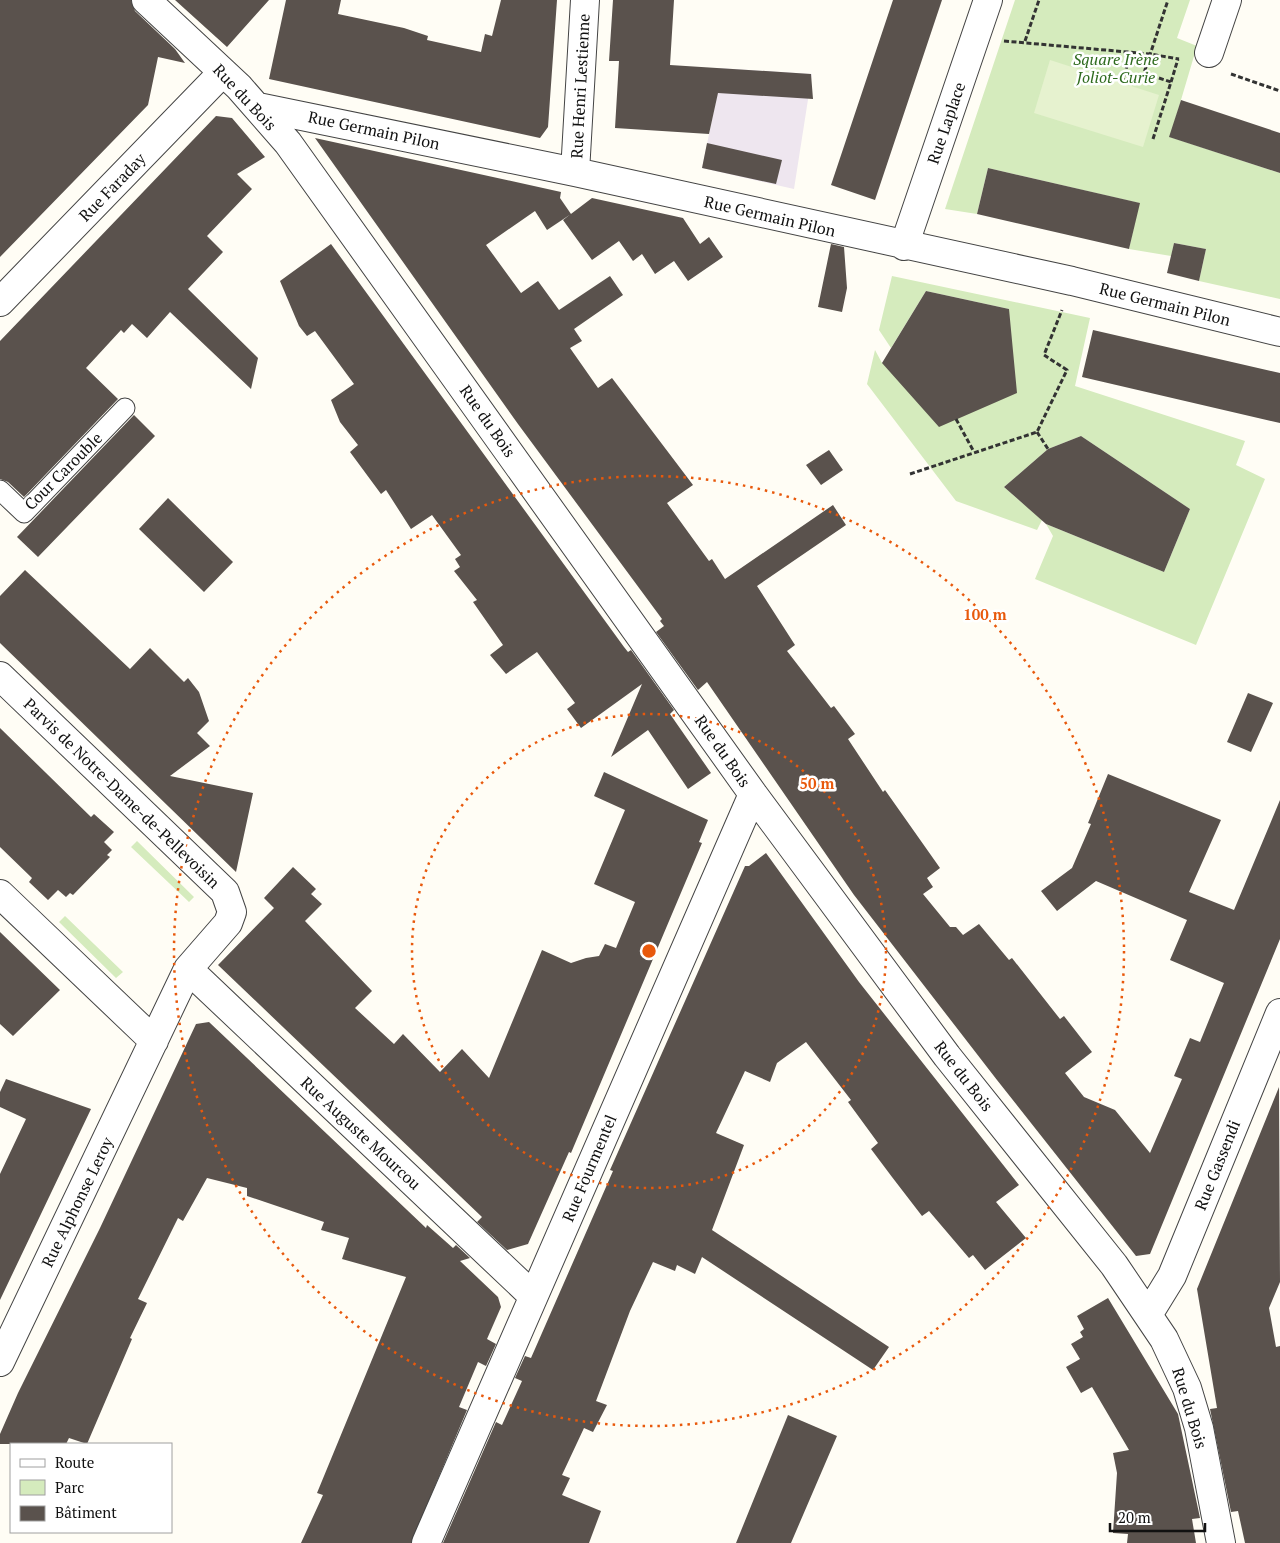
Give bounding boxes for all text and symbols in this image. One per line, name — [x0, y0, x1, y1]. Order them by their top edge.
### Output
street label: Rue Henri Lestienne — [565, 13, 595, 159]
park label: Square Irène Joliot-Curie — [1073, 48, 1159, 88]
street label: Rue du Bois — [208, 59, 282, 135]
street label: Rue Laplace — [922, 79, 970, 167]
street label: Rue Germain Pilon — [306, 105, 442, 155]
street label: Rue Faraday — [74, 147, 151, 226]
street label: Rue Germain Pilon — [702, 190, 838, 242]
street label: Rue Germain Pilon — [1097, 277, 1233, 331]
street label: Rue du Bois — [455, 380, 521, 462]
street label: Cour Carouble — [19, 427, 107, 515]
text: 100 m — [963, 604, 1007, 624]
street label: Parvis de Notre-Dame-de-Pellevoisin — [19, 693, 225, 893]
street label: Rue du Bois — [690, 710, 756, 792]
text: 50 m — [800, 773, 835, 793]
centre of rings — [640, 942, 658, 960]
street label: Rue du Bois — [930, 1036, 998, 1116]
street label: Rue Auguste Mourcou — [296, 1071, 426, 1195]
street label: Rue Fourmentel — [557, 1111, 622, 1225]
street label: Rue Gassendi — [1189, 1116, 1245, 1213]
street label: Rue Alphonse Leroy — [36, 1133, 118, 1271]
street label: Rue du Bois — [1167, 1365, 1213, 1451]
legend — [10, 1443, 172, 1533]
text: Route — [55, 1452, 94, 1472]
text: Parc — [55, 1477, 84, 1497]
scale bar — [1110, 1500, 1205, 1532]
text: Bâtiment — [55, 1502, 117, 1522]
text: 20 m — [1118, 1507, 1151, 1527]

